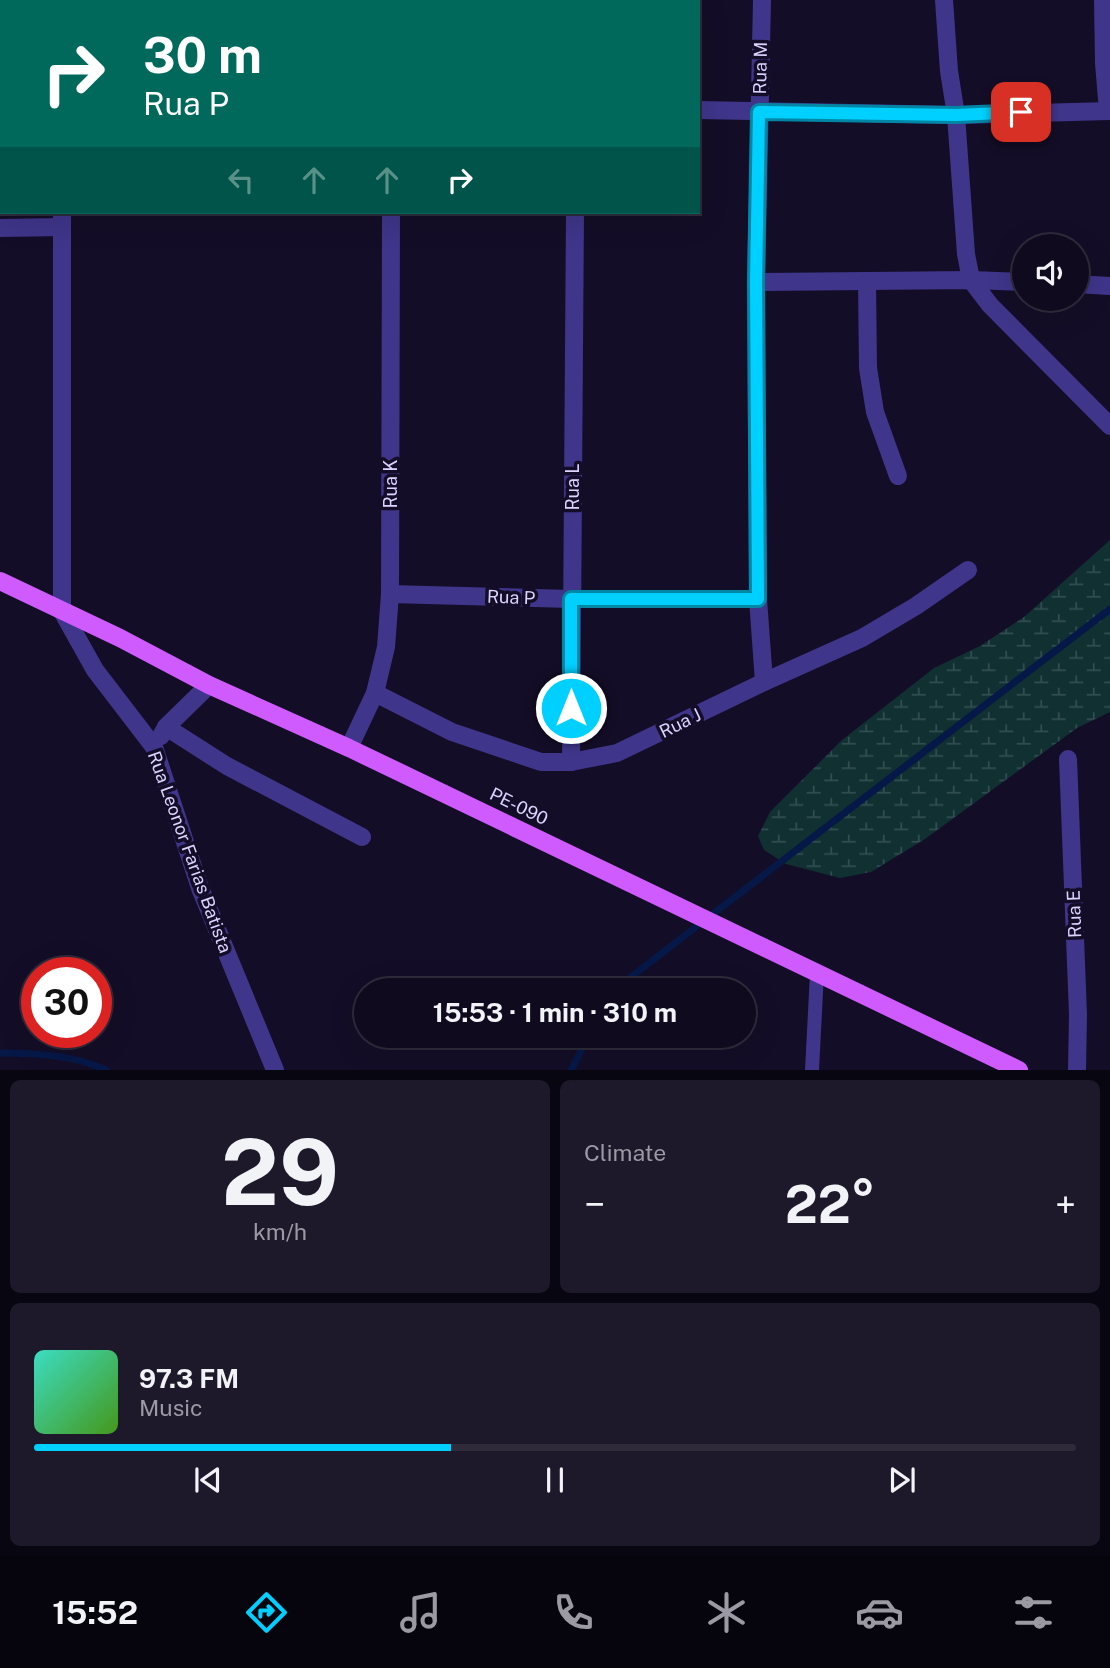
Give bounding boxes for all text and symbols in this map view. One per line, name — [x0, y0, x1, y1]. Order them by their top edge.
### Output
text: 30 m — [143, 26, 262, 84]
icon: right — [28, 28, 119, 119]
street label: Rua M — [749, 41, 771, 95]
pin — [991, 82, 1051, 142]
text: Rua P — [143, 85, 229, 122]
icon: arrive — [1002, 93, 1040, 131]
icon: left — [222, 161, 260, 199]
icon: ahead — [295, 161, 333, 199]
icon: ahead — [368, 161, 406, 199]
icon: right — [441, 161, 479, 199]
map controls — [1012, 234, 1089, 311]
button: sound — [1012, 234, 1089, 311]
street label: Rua K — [380, 459, 401, 509]
street label: Rua L — [562, 463, 583, 511]
street label: Rua P — [487, 586, 535, 608]
position arrow — [534, 671, 608, 745]
street label: Rua J — [656, 704, 704, 742]
street label: Rua Leonor Farias Batista — [144, 748, 236, 956]
street label: PE-090 — [486, 783, 552, 829]
street label: Rua E — [1063, 890, 1085, 938]
speed limit sign: 30 — [21, 957, 112, 1048]
text: 15:53 · 1 min · 310 m — [433, 997, 677, 1028]
text: 29 — [221, 1119, 339, 1225]
text: Climate — [584, 1139, 666, 1166]
text: 22° — [785, 1174, 875, 1235]
text: − — [584, 1182, 605, 1227]
text: + — [1055, 1182, 1076, 1227]
text: km/h — [253, 1218, 307, 1245]
text: 97.3 FM — [139, 1363, 239, 1394]
text: Music — [139, 1394, 203, 1421]
icon: previous — [189, 1461, 227, 1499]
icon: pause — [536, 1461, 574, 1499]
icon: next — [883, 1461, 921, 1499]
icon: directions — [242, 1588, 291, 1637]
icon: music — [396, 1588, 445, 1637]
icon: phone — [549, 1588, 598, 1637]
icon: climate — [702, 1588, 751, 1637]
icon: car — [855, 1588, 904, 1637]
icon: filters — [1009, 1588, 1058, 1637]
text: 15:52 — [52, 1594, 138, 1631]

